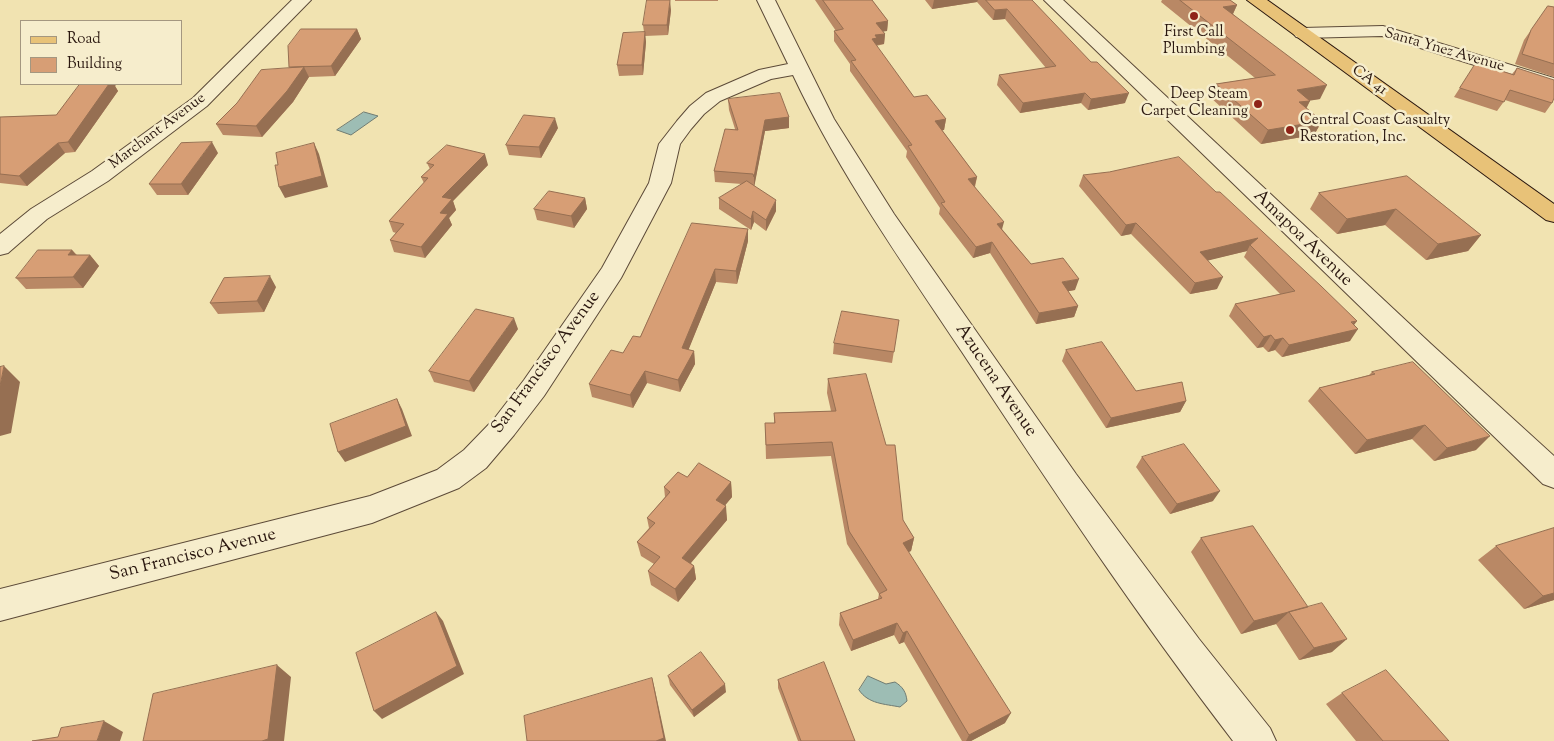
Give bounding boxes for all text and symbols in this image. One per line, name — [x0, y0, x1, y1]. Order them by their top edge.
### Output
marker: First Call Plumbing — [1188, 10, 1200, 22]
legend — [20, 20, 182, 85]
place label: First Call Plumbing — [1163, 24, 1225, 59]
street label: Santa Ynez Avenue — [1382, 25, 1506, 77]
text: Road — [67, 29, 101, 50]
text: Building — [67, 54, 122, 75]
street label: CA 41 — [1348, 62, 1390, 100]
place label: Deep Steam Carpet Cleaning — [1141, 86, 1248, 121]
street label: Marchant Avenue — [106, 90, 210, 174]
marker: Deep Steam Carpet Cleaning — [1252, 98, 1264, 110]
place label: Central Coast Casualty Restoration, Inc. — [1300, 112, 1450, 147]
marker: Central Coast Casualty Restoration, Inc. — [1284, 124, 1296, 136]
street label: Amapoa Avenue — [1248, 186, 1356, 292]
street label: San Francisco Avenue — [488, 287, 606, 439]
street label: Azucena Avenue — [949, 321, 1041, 441]
street label: San Francisco Avenue — [107, 525, 279, 587]

